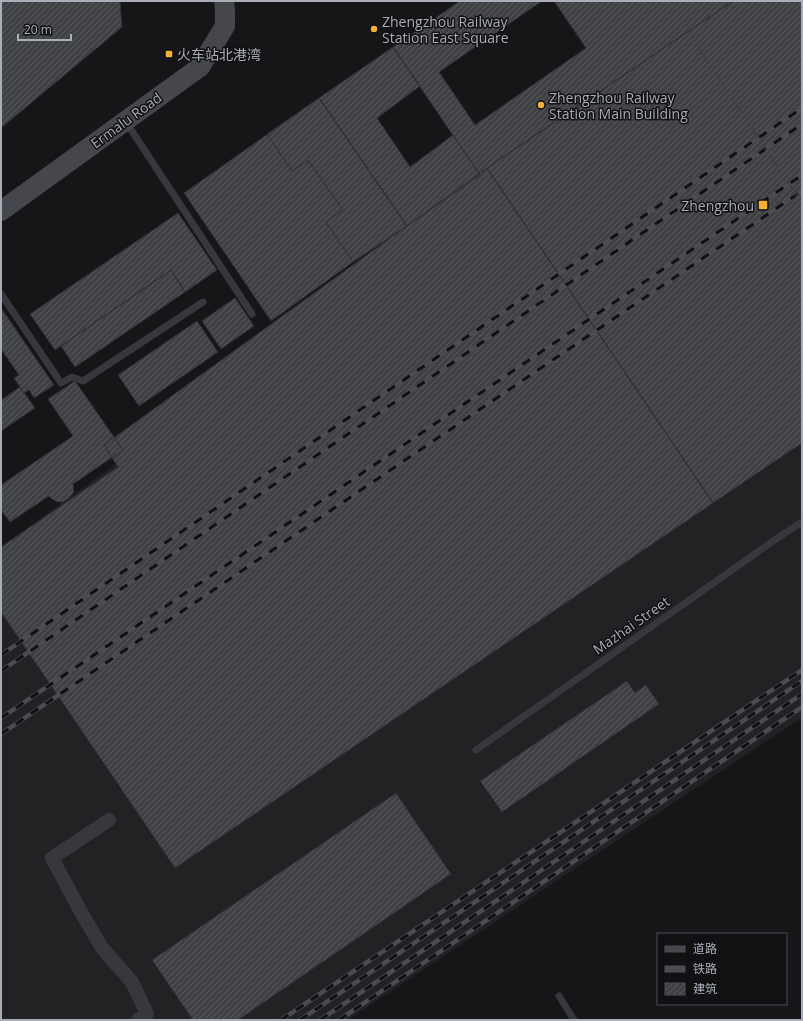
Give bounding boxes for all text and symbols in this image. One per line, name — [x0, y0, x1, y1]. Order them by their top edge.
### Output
place label: Zhengzhou Railway Station East Square — [382, 12, 509, 47]
scale bar — [18, 16, 71, 42]
text: 20 m — [24, 21, 52, 38]
marker: Zhengzhou Railway Station East Square — [369, 24, 379, 34]
place label: 火车站北港湾 — [177, 45, 261, 64]
marker: 火车站北港湾 — [164, 49, 174, 59]
street label: Ermalu Road — [87, 88, 165, 152]
place label: Zhengzhou Railway Station Main Building — [549, 88, 688, 123]
marker: Zhengzhou Railway Station Main Building — [536, 100, 546, 110]
place label: Zhengzhou — [681, 196, 754, 215]
marker: Zhengzhou — [757, 199, 769, 211]
street label: Mazhai Street — [589, 592, 673, 658]
legend — [657, 933, 787, 1005]
text: 道路 — [693, 940, 717, 957]
text: 铁路 — [693, 960, 717, 977]
text: 建筑 — [693, 980, 717, 997]

